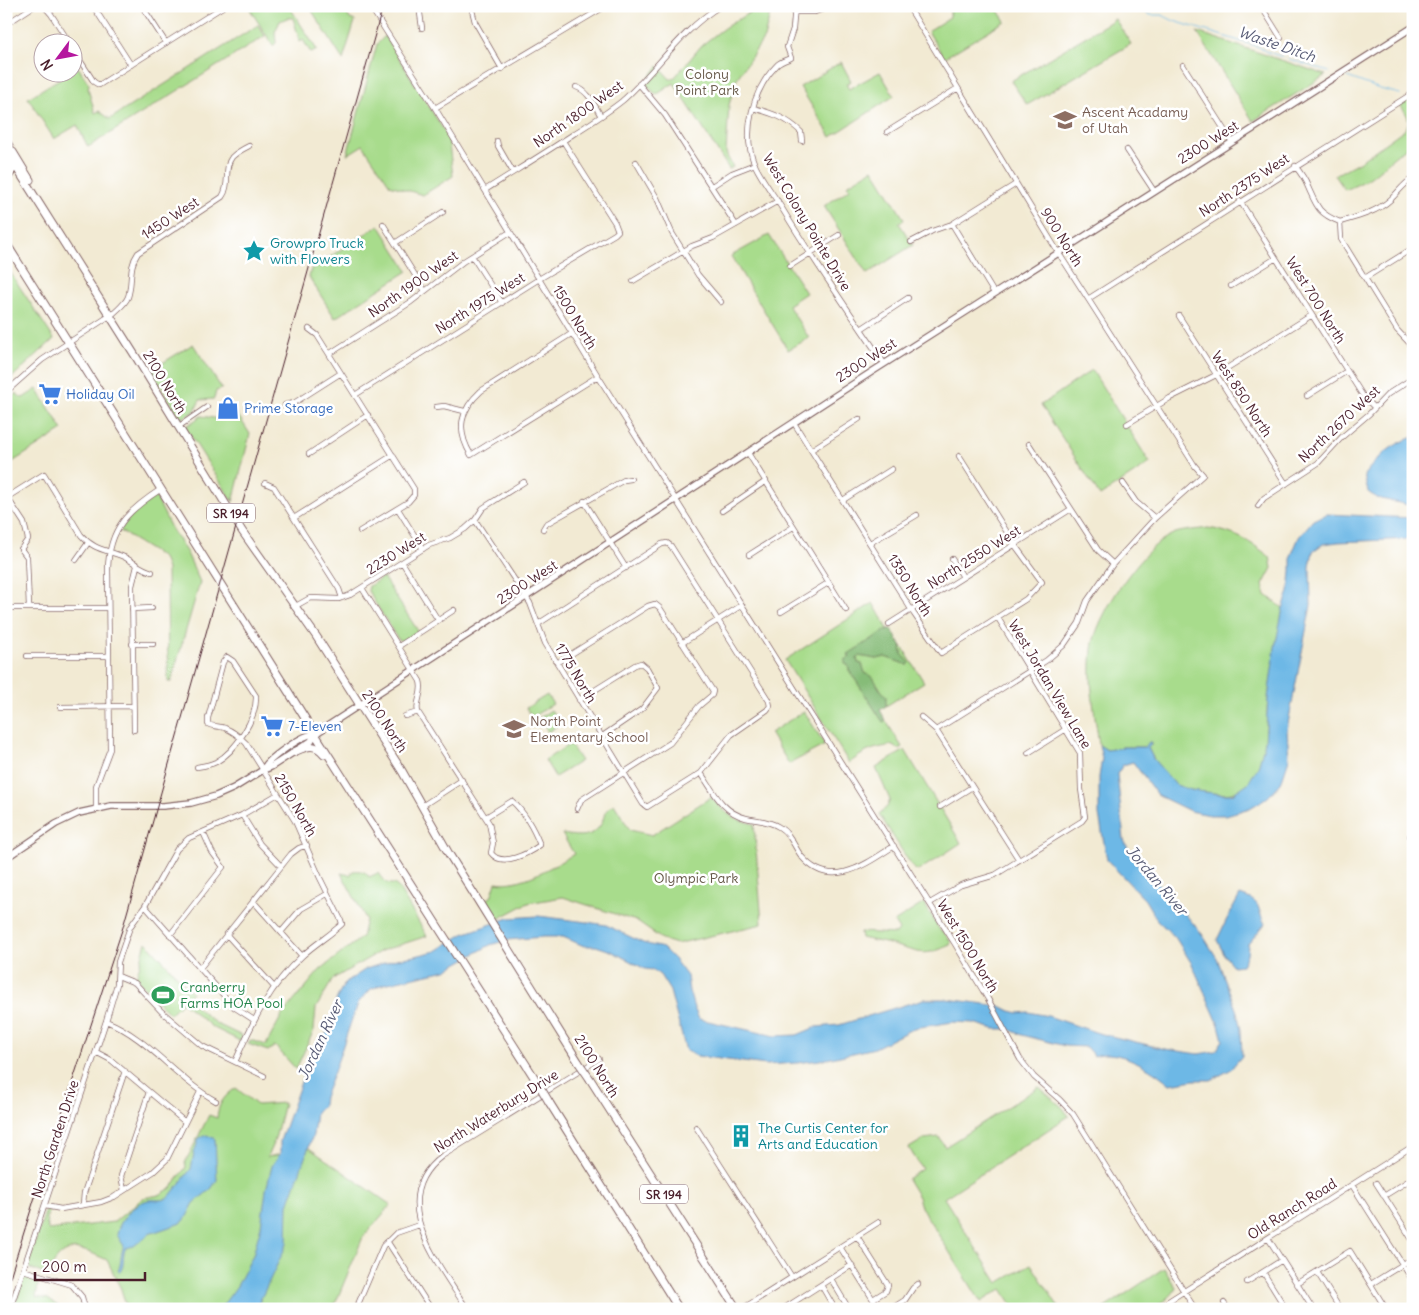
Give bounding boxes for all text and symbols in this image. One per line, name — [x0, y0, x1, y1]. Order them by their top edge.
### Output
water label: Waste Ditch — [1236, 22, 1318, 66]
north arrow — [32, 32, 82, 82]
text: N — [37, 56, 57, 74]
park label: Colony Point Park — [675, 65, 739, 99]
street label: North 1800 West — [530, 76, 627, 152]
place label: Ascent Acadamy of Utah — [1082, 103, 1188, 137]
school or university icon: Ascent Acadamy of Utah — [1052, 107, 1078, 133]
street label: 2300 West — [1174, 116, 1242, 168]
street label: North 2375 West — [1196, 149, 1293, 221]
street label: West Colony Pointe Drive — [759, 150, 855, 294]
street label: 1450 West — [138, 193, 202, 243]
street label: 900 North — [1037, 204, 1087, 270]
place label: Growpro Truck with Flowers — [270, 234, 364, 268]
place icon: Growpro Truck with Flowers — [241, 238, 267, 264]
street label: North 1900 West — [365, 246, 462, 322]
street label: West 700 North — [1282, 253, 1350, 347]
street label: North 1975 West — [432, 268, 528, 338]
street label: 1500 North — [549, 282, 601, 352]
street label: 2300 West — [832, 334, 900, 386]
street label: 2100 North — [139, 347, 191, 417]
street label: West 850 North — [1208, 348, 1276, 440]
supermarket icon: Holiday Oil — [37, 381, 63, 407]
street label: North 2670 West — [1294, 381, 1384, 466]
place label: Holiday Oil — [66, 385, 135, 403]
shop icon: Prime Storage — [215, 395, 241, 421]
place label: Prime Storage — [244, 399, 333, 417]
road number: SR 194 — [207, 503, 255, 522]
street label: North 2550 West — [924, 521, 1024, 593]
street label: 2230 West — [363, 528, 429, 578]
street label: 1350 North — [884, 551, 936, 619]
street label: 2300 West — [493, 556, 561, 608]
street label: West Jordan View Lane — [1004, 616, 1096, 752]
street label: 1775 North — [551, 640, 601, 706]
street label: 2100 North — [358, 686, 412, 756]
place label: North Point Elementary School — [530, 712, 648, 746]
supermarket icon: 7-Eleven — [259, 713, 285, 739]
school or university icon: North Point Elementary School — [501, 716, 527, 742]
place label: 7-Eleven — [288, 717, 342, 735]
street label: 2150 North — [271, 770, 321, 840]
water label: Jordan River — [1122, 841, 1193, 920]
park label: Olympic Park — [654, 869, 738, 887]
street label: West 1500 North — [933, 896, 1003, 996]
place label: Cranberry Farms HOA Pool — [180, 978, 283, 1012]
sports icon: Cranberry Farms HOA Pool — [150, 982, 176, 1008]
water label: Jordan River — [293, 995, 348, 1083]
street label: 2100 North — [571, 1031, 623, 1101]
street label: North Waterbury Drive — [430, 1065, 562, 1157]
street label: North Garden Drive — [27, 1078, 83, 1200]
place label: The Curtis Center for Arts and Education — [758, 1119, 889, 1153]
building icon: The Curtis Center for Arts and Education — [728, 1123, 754, 1149]
street label: Old Ranch Road — [1244, 1174, 1340, 1244]
road number: SR 194 — [640, 1184, 688, 1204]
scale bar — [35, 1250, 145, 1282]
text: 200 m — [42, 1257, 87, 1276]

